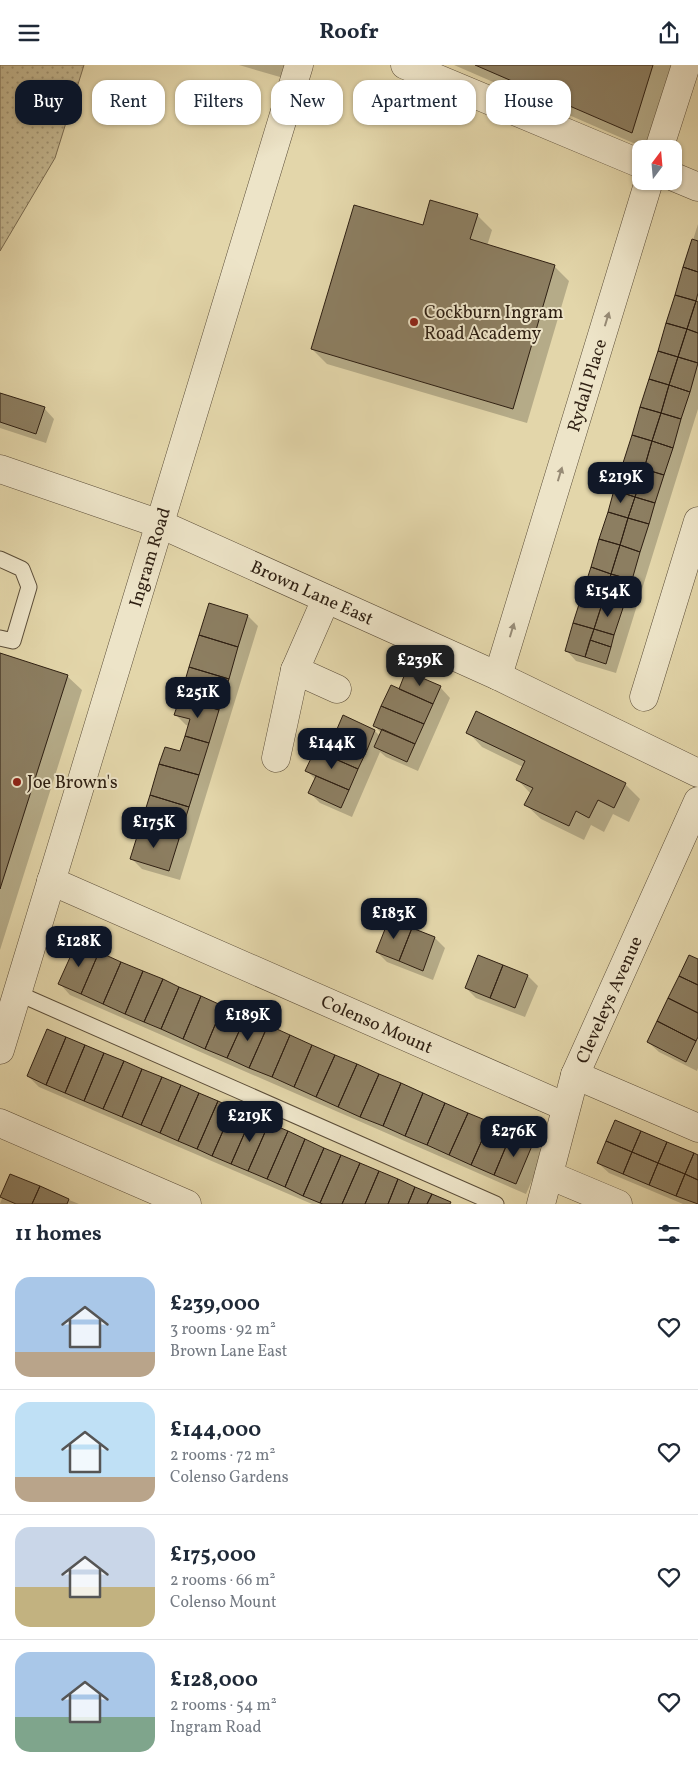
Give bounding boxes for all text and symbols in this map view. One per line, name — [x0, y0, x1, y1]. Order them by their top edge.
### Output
text: Roofr — [319, 17, 379, 48]
icon: menu — [15, 19, 43, 47]
icon: share — [655, 19, 683, 47]
chip: Buy — [15, 80, 82, 125]
chip: Rent — [92, 80, 165, 125]
chip: Filters — [175, 80, 261, 125]
chip: New — [271, 80, 343, 125]
chip: Apartment — [353, 80, 476, 125]
chip: House — [486, 80, 571, 125]
north arrow — [632, 140, 682, 190]
map controls — [632, 140, 682, 190]
place label: Cockburn Ingram Road Academy — [424, 301, 563, 347]
one-way arrow — [603, 311, 611, 326]
marker: Cockburn Ingram Road Academy — [408, 316, 420, 328]
street label: Rydall Place — [562, 336, 614, 435]
pin: £219K — [586, 461, 656, 504]
one-way arrow — [556, 467, 564, 482]
text: £219K — [599, 467, 643, 489]
street label: Ingram Road — [124, 505, 178, 611]
street label: Brown Lane East — [246, 555, 377, 632]
pin: £154K — [573, 575, 643, 618]
text: £154K — [586, 581, 630, 603]
one-way arrow — [509, 622, 517, 637]
pin: £239K — [385, 645, 455, 687]
text: £239K — [397, 650, 443, 672]
pin: £251K — [163, 677, 233, 719]
text: £251K — [176, 682, 220, 704]
pin: £144K — [297, 727, 367, 770]
text: £144K — [309, 733, 355, 755]
place label: Joe Brown's — [27, 771, 118, 796]
marker: Joe Brown's — [11, 776, 23, 788]
pin: £175K — [119, 807, 189, 849]
text: £175K — [133, 812, 175, 834]
pin: £183K — [359, 897, 429, 940]
text: £183K — [372, 903, 416, 925]
pin: £128K — [44, 925, 114, 968]
text: £128K — [57, 931, 101, 953]
street label: Cleveleys Avenue — [571, 933, 650, 1068]
street label: Colenso Mount — [316, 990, 436, 1061]
pin: £189K — [213, 999, 283, 1042]
text: £189K — [226, 1005, 270, 1027]
pin: £219K — [215, 1101, 285, 1143]
text: £219K — [228, 1106, 272, 1128]
pin: £276K — [479, 1115, 549, 1158]
text: £276K — [491, 1121, 537, 1143]
text: 11 homes — [15, 1220, 102, 1249]
icon: filters — [655, 1220, 683, 1248]
text: £239,000 — [170, 1290, 260, 1319]
icon: home — [55, 1297, 115, 1357]
icon: heart — [655, 1313, 683, 1341]
text: 3 rooms · 92 m² — [170, 1319, 276, 1341]
text: Brown Lane East — [170, 1341, 287, 1363]
text: £144,000 — [170, 1416, 261, 1445]
icon: home — [55, 1422, 115, 1482]
icon: heart — [655, 1438, 683, 1466]
text: 2 rooms · 72 m² — [170, 1445, 275, 1467]
text: Colenso Gardens — [170, 1467, 289, 1489]
text: £175,000 — [170, 1541, 256, 1570]
icon: home — [55, 1547, 115, 1607]
icon: heart — [655, 1563, 683, 1591]
text: 2 rooms · 66 m² — [170, 1570, 276, 1592]
text: Colenso Mount — [170, 1592, 277, 1614]
text: £128,000 — [170, 1666, 258, 1695]
icon: home — [55, 1672, 115, 1732]
icon: heart — [655, 1688, 683, 1716]
text: 2 rooms · 54 m² — [170, 1695, 277, 1717]
text: Ingram Road — [170, 1717, 262, 1739]

